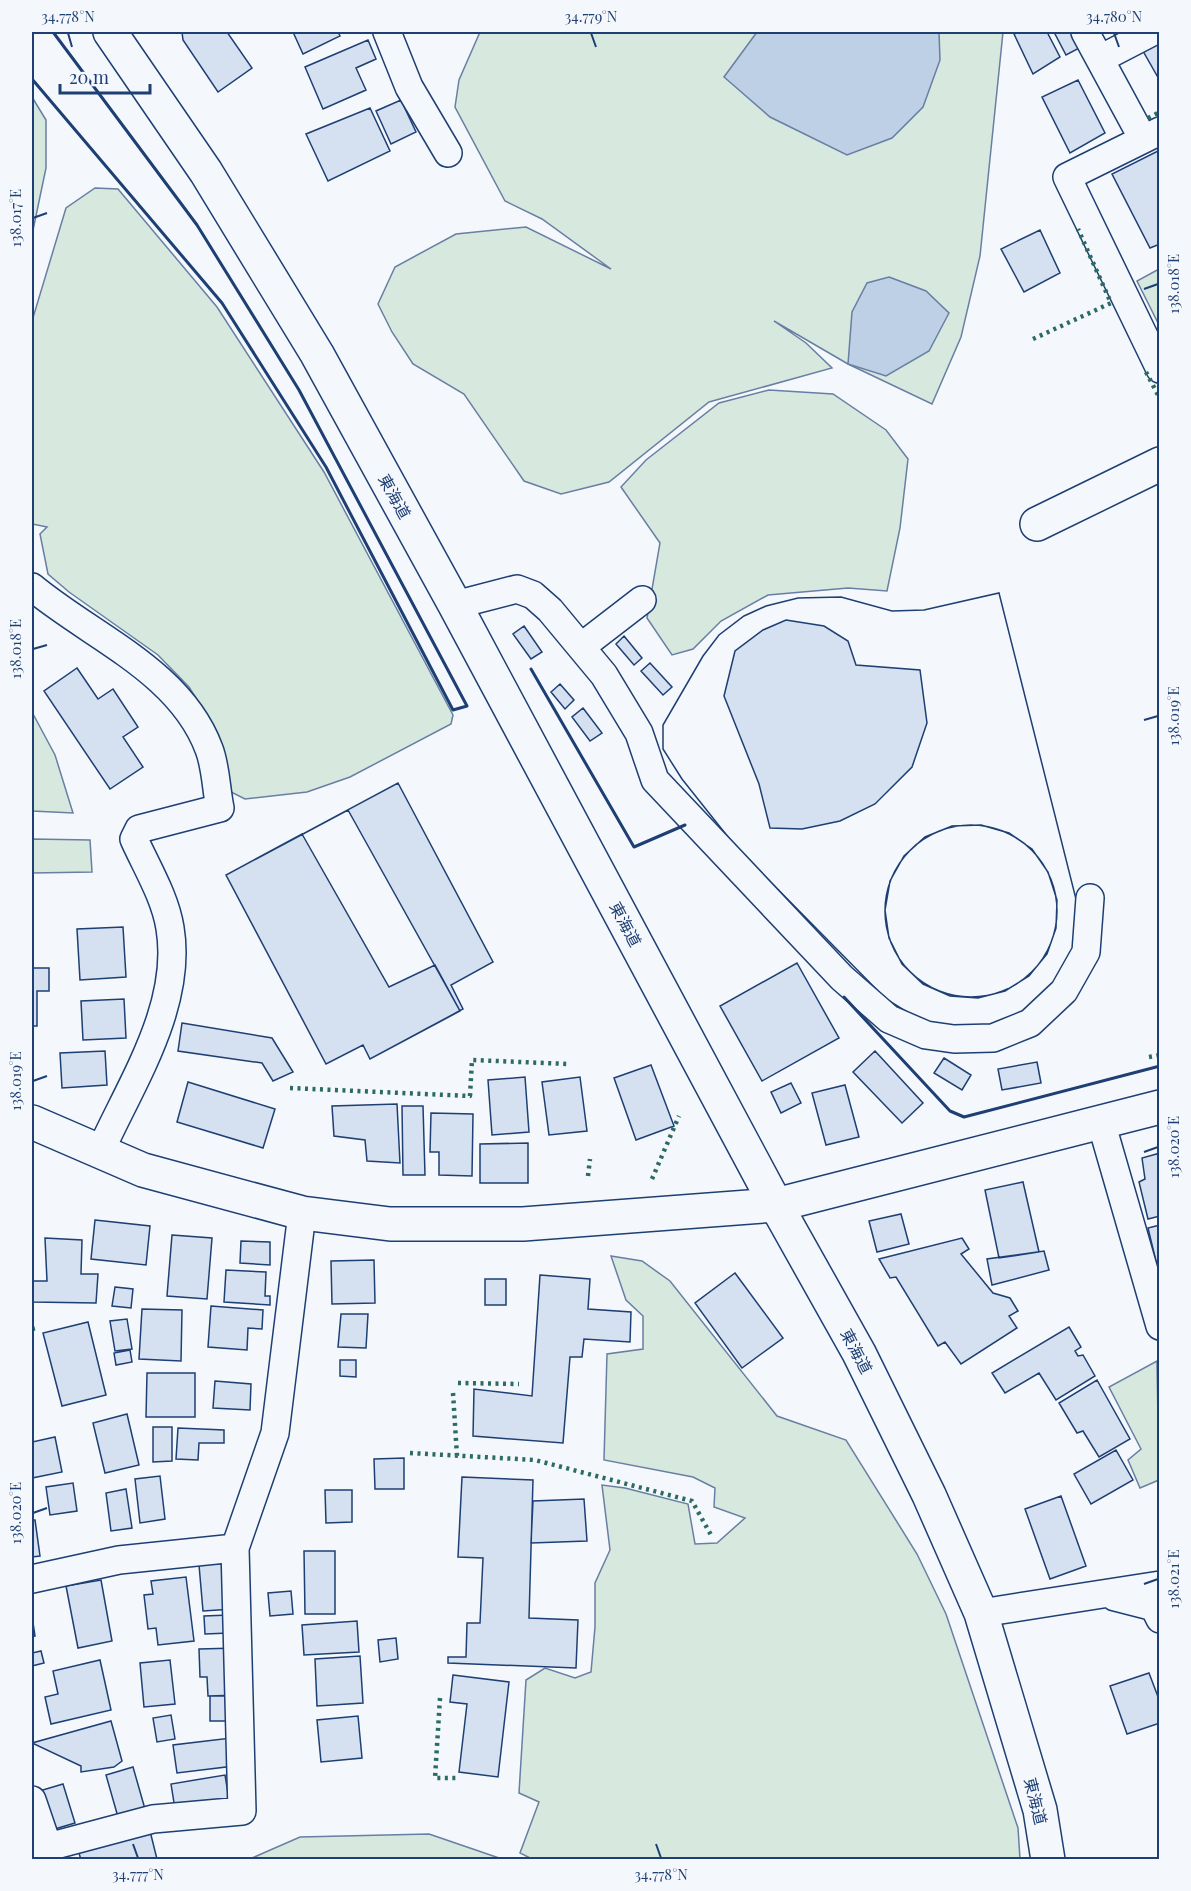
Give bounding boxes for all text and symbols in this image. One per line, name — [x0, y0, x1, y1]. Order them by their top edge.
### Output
text: 34.778°N — [41, 6, 95, 26]
text: 34.779°N — [565, 6, 618, 26]
text: 34.780°N — [1086, 6, 1142, 26]
scale bar — [60, 57, 150, 95]
text: 20 m — [69, 65, 109, 89]
text: 138.017°E — [5, 189, 25, 247]
text: 138.018°E — [1163, 254, 1183, 314]
street label: 東海道 — [374, 470, 416, 522]
text: 138.018°E — [5, 619, 25, 679]
text: 138.019°E — [1163, 686, 1183, 746]
street label: 東海道 — [605, 898, 647, 950]
text: 138.019°E — [5, 1051, 25, 1111]
text: 138.020°E — [1163, 1116, 1183, 1178]
street label: 東海道 — [836, 1325, 878, 1377]
text: 138.020°E — [5, 1482, 25, 1544]
text: 138.021°E — [1163, 1549, 1183, 1609]
street label: 東海道 — [1020, 1775, 1052, 1827]
text: 34.777°N — [112, 1864, 164, 1884]
text: 34.778°N — [634, 1864, 688, 1884]

